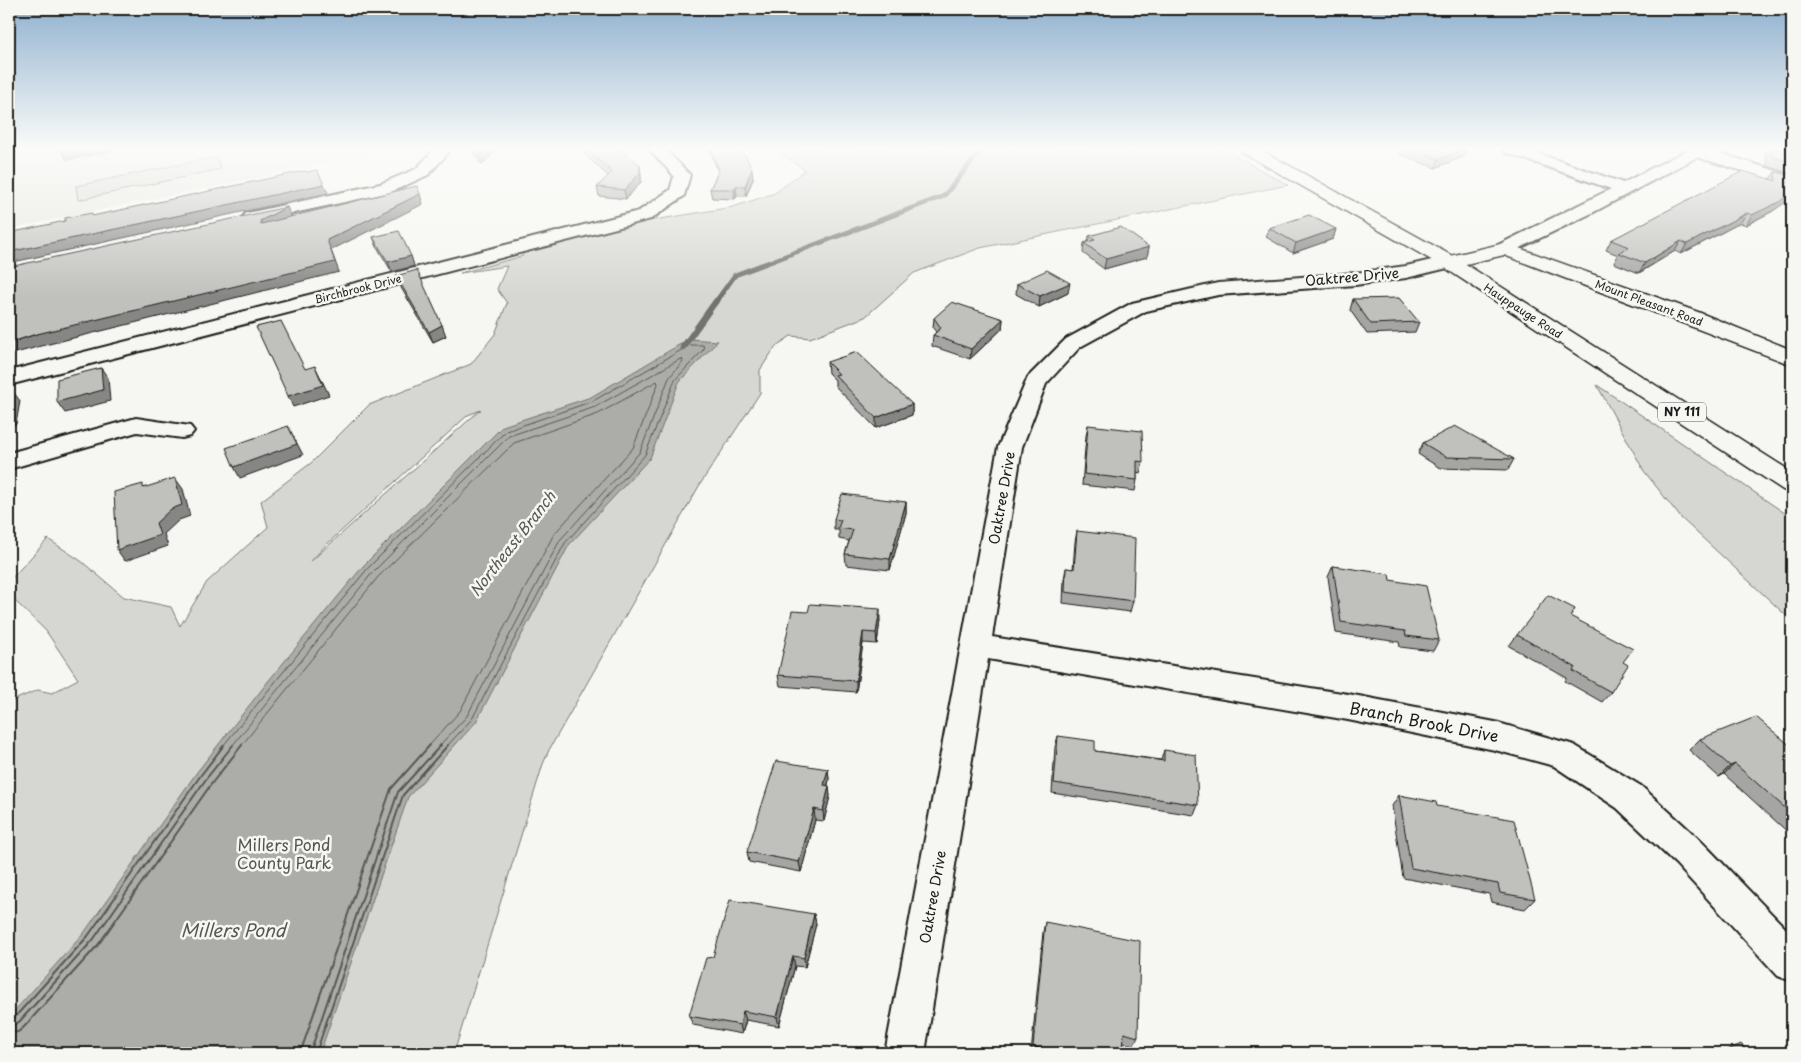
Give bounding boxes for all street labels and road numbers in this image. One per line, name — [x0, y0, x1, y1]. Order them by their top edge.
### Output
street label: Oaktree Drive — [1304, 262, 1400, 291]
street label: Birchbrook Drive — [313, 269, 403, 308]
street label: Mount Pleasant Road — [1593, 275, 1705, 330]
street label: Hauppauge Road — [1481, 279, 1566, 342]
road number: NY 111 — [1658, 402, 1706, 422]
street label: Oaktree Drive — [983, 450, 1020, 546]
street label: Branch Brook Drive — [1348, 695, 1501, 747]
street label: Oaktree Drive — [914, 849, 951, 945]

